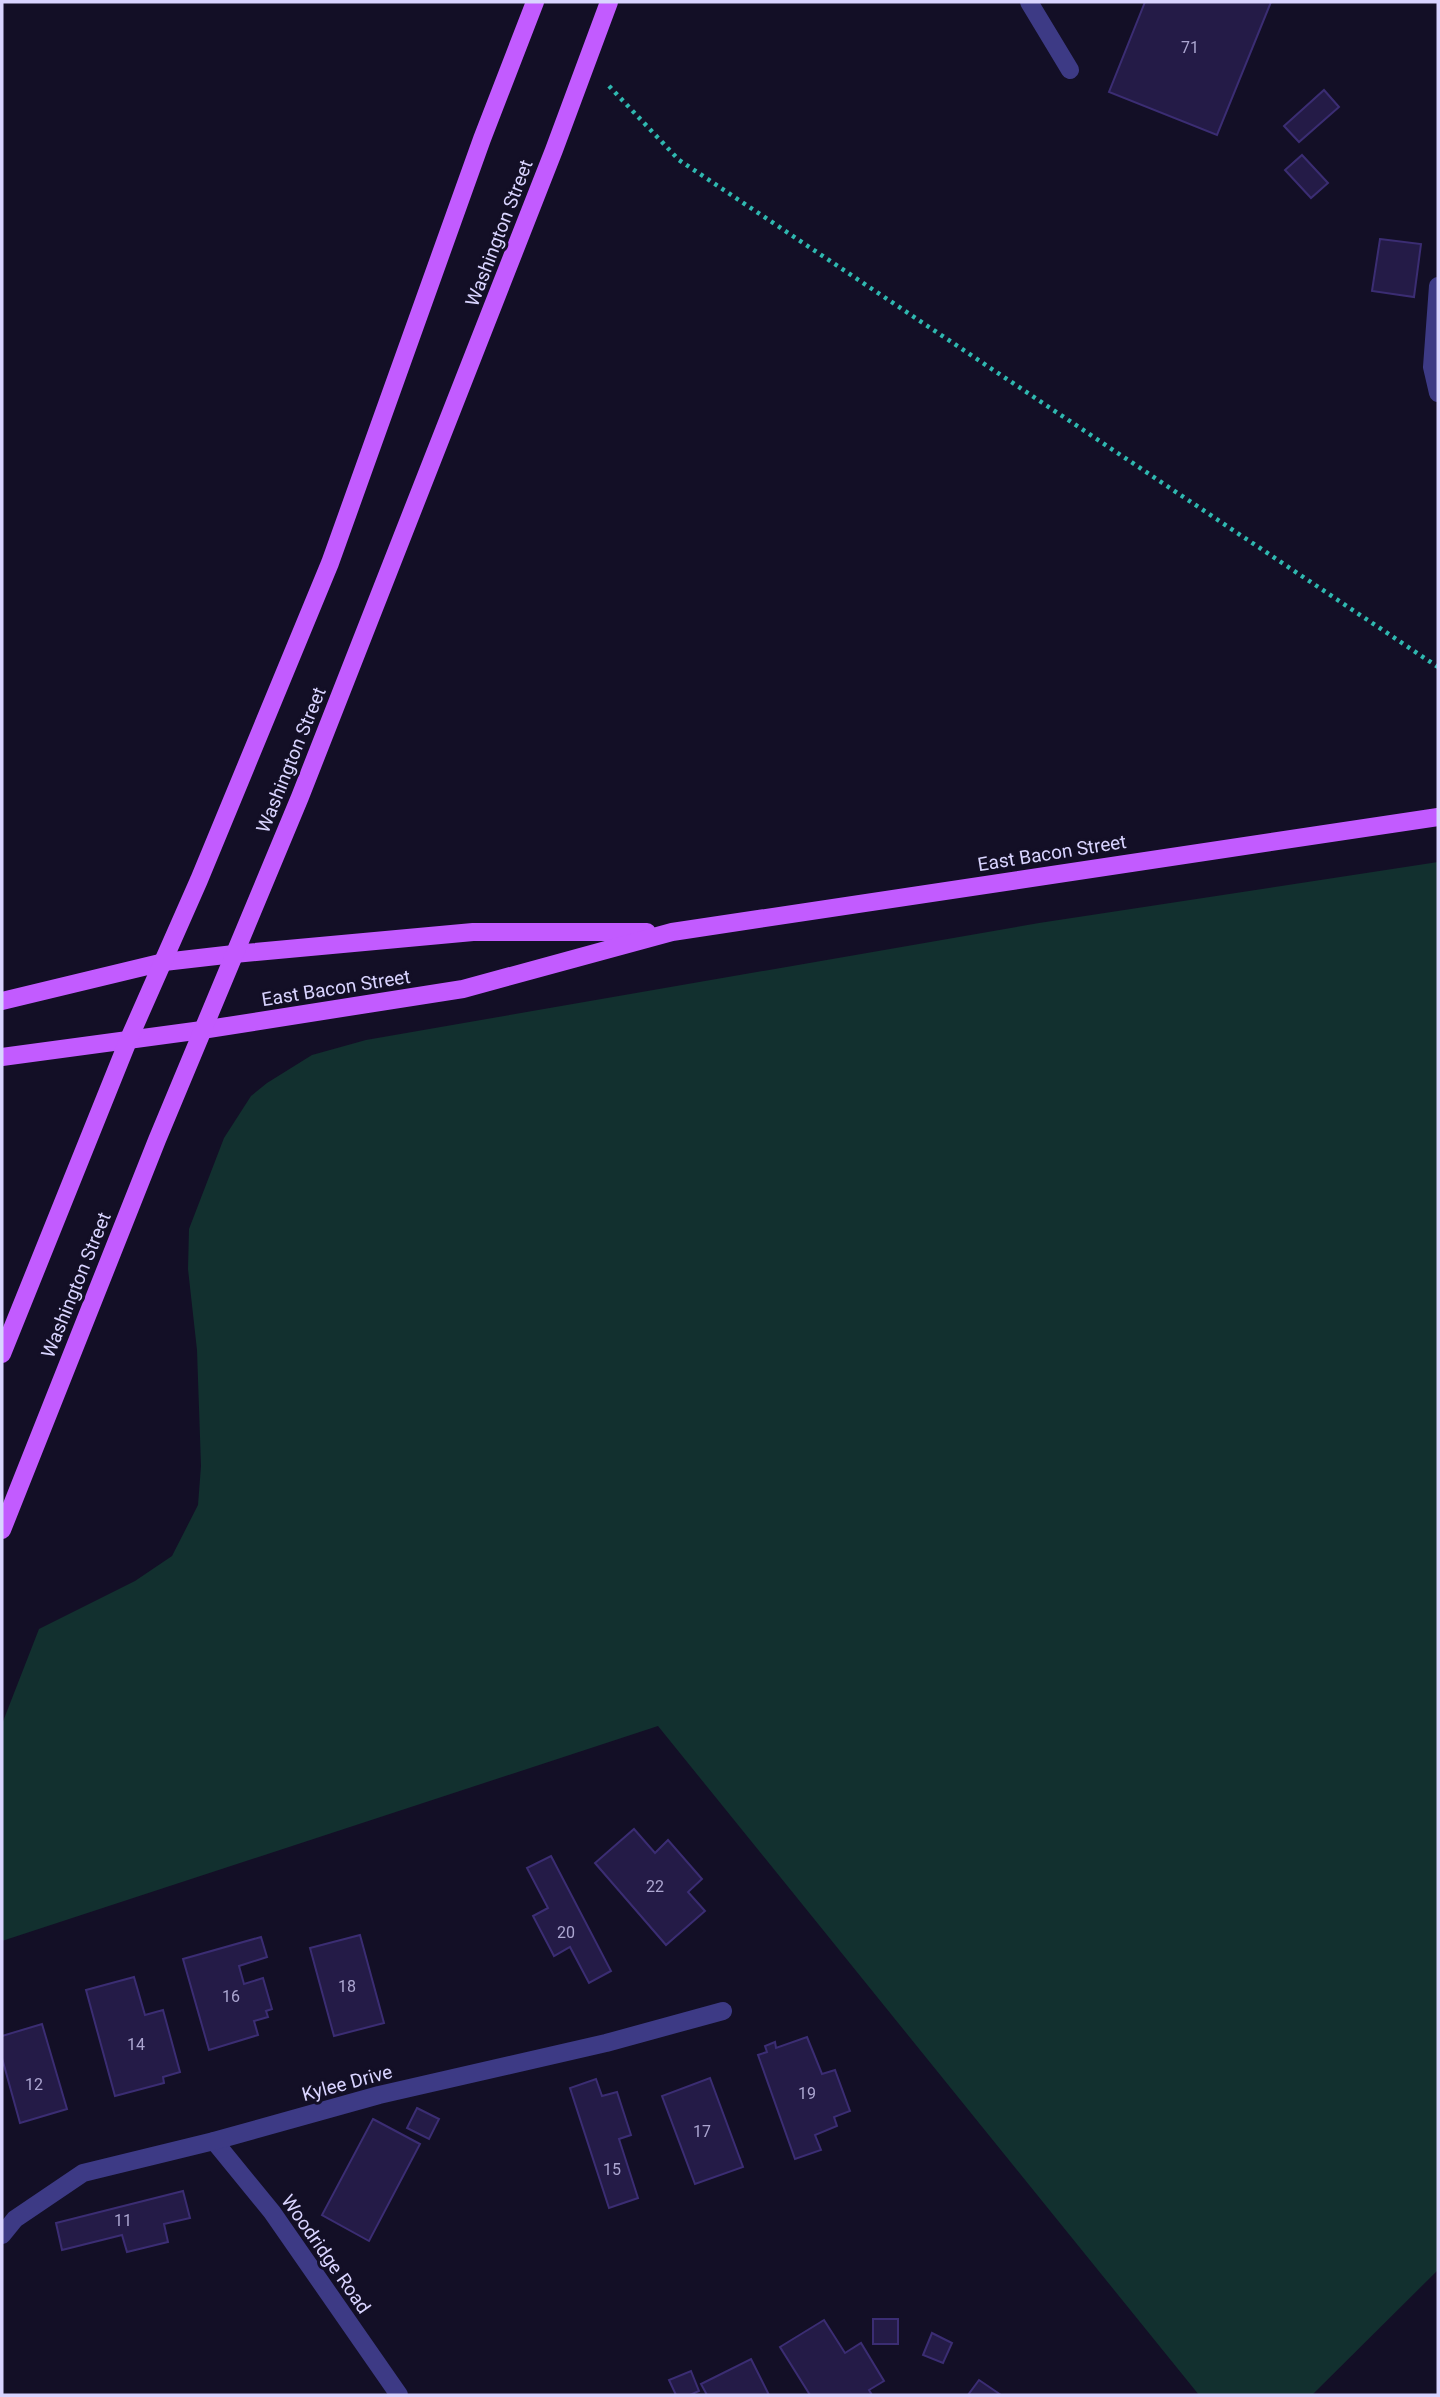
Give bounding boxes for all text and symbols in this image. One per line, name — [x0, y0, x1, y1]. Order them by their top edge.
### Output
house number: 71 — [1181, 38, 1199, 57]
street label: Washington Street — [460, 156, 538, 310]
street label: Washington Street — [251, 684, 331, 836]
street label: East Bacon Street — [976, 830, 1128, 876]
street label: East Bacon Street — [260, 965, 412, 1011]
street label: Washington Street — [36, 1209, 116, 1361]
house number: 22 — [646, 1877, 664, 1896]
house number: 20 — [557, 1923, 575, 1942]
house number: 18 — [338, 1977, 356, 1996]
house number: 16 — [222, 1987, 240, 2006]
house number: 14 — [127, 2035, 145, 2054]
street label: Kylee Drive — [299, 2060, 395, 2106]
house number: 12 — [25, 2075, 43, 2094]
house number: 19 — [798, 2084, 816, 2103]
house number: 17 — [693, 2122, 711, 2141]
house number: 15 — [603, 2160, 621, 2179]
street label: Woodridge Road — [276, 2190, 376, 2318]
house number: 11 — [114, 2211, 132, 2230]

